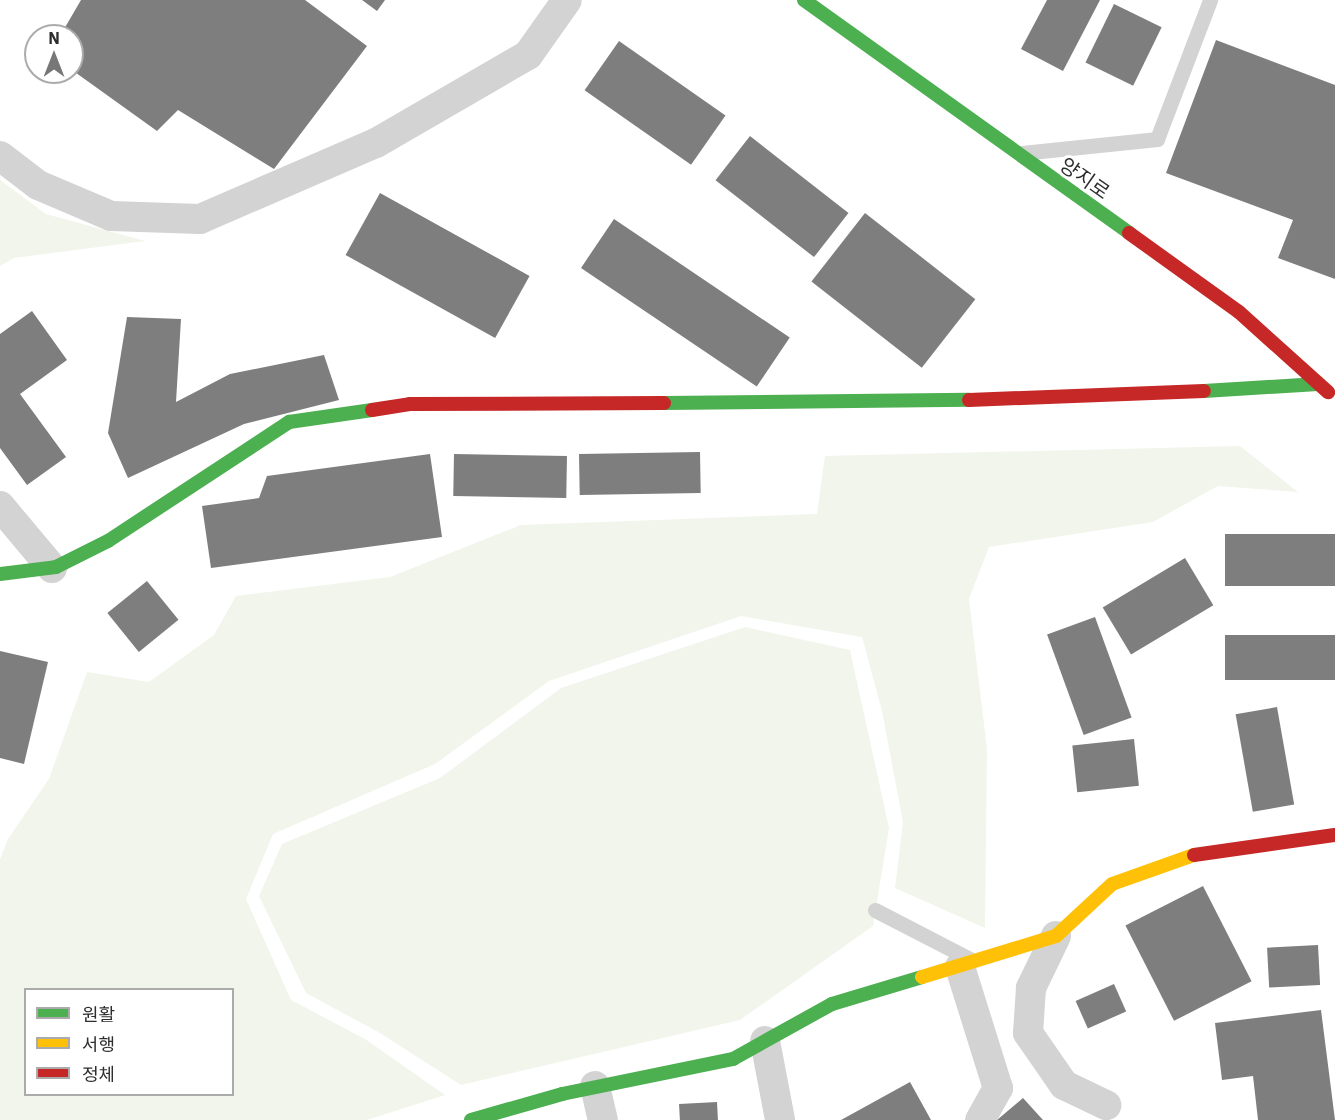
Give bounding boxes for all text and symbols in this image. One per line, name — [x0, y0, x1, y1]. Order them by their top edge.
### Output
north arrow — [24, 24, 84, 84]
text: N — [48, 28, 60, 48]
street label: 양지로 — [1056, 152, 1114, 204]
legend — [24, 988, 234, 1096]
text: 원활 — [82, 1003, 115, 1026]
text: 서행 — [82, 1033, 115, 1056]
text: 정체 — [82, 1063, 115, 1086]

